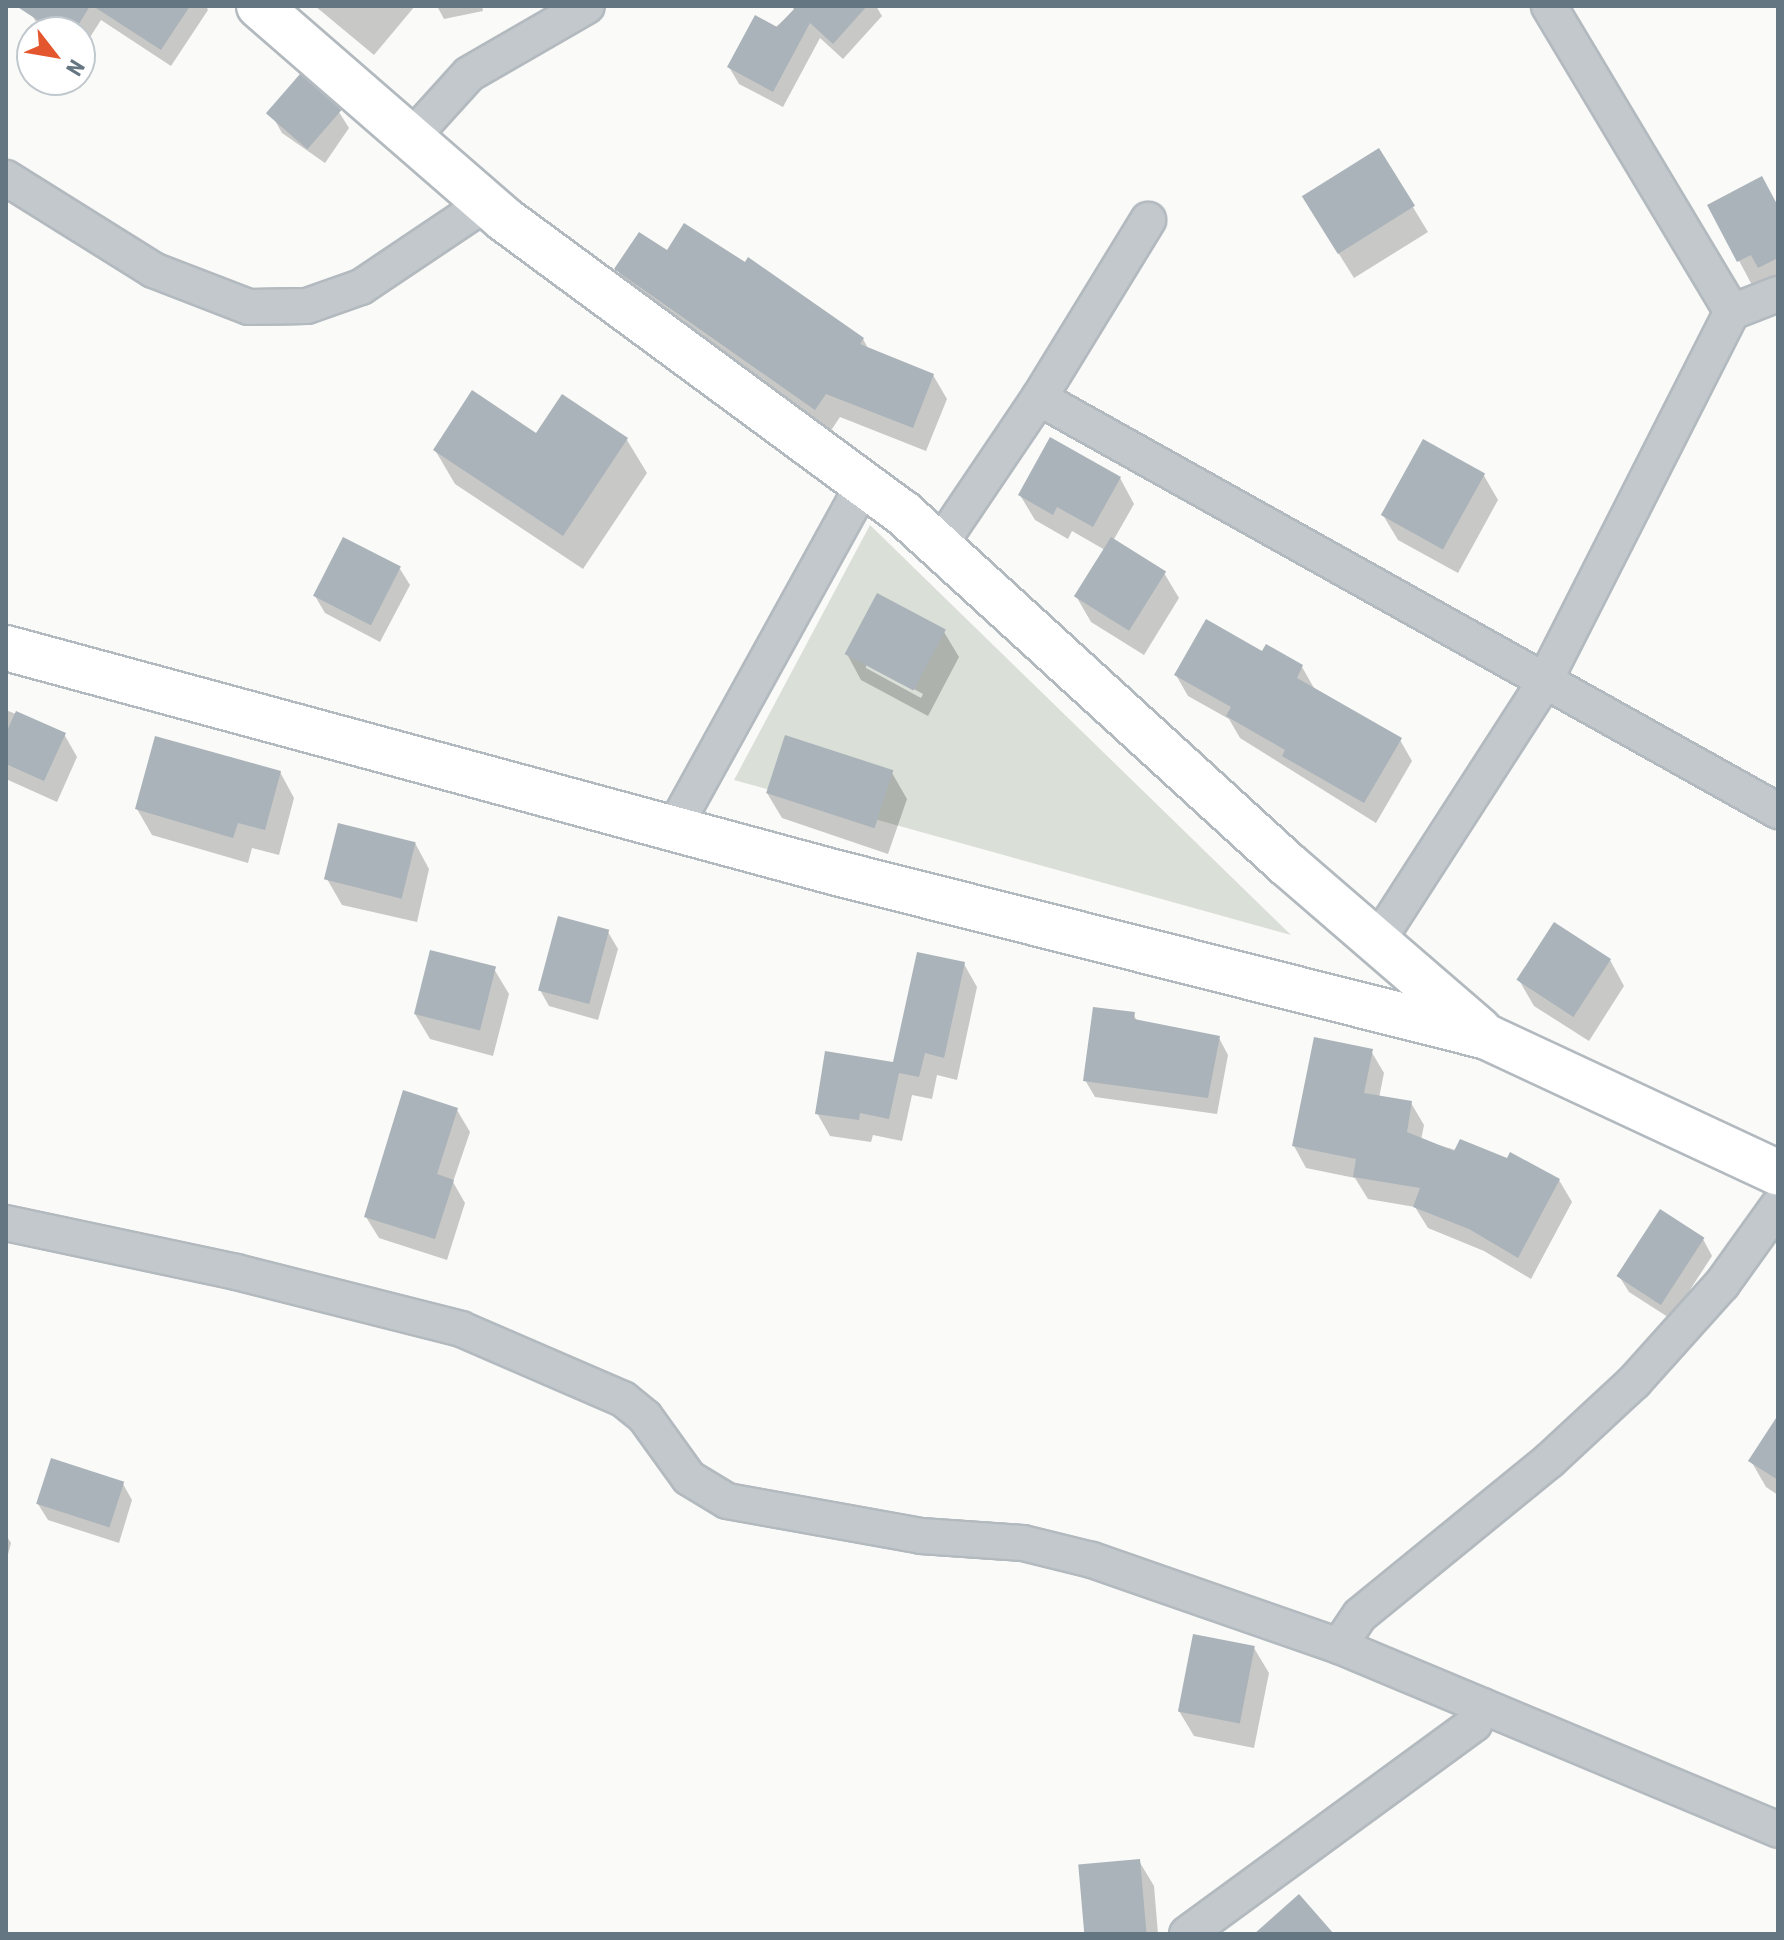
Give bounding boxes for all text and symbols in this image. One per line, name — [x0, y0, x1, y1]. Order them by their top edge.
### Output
north arrow — [16, 16, 96, 96]
text: N — [61, 55, 89, 80]

